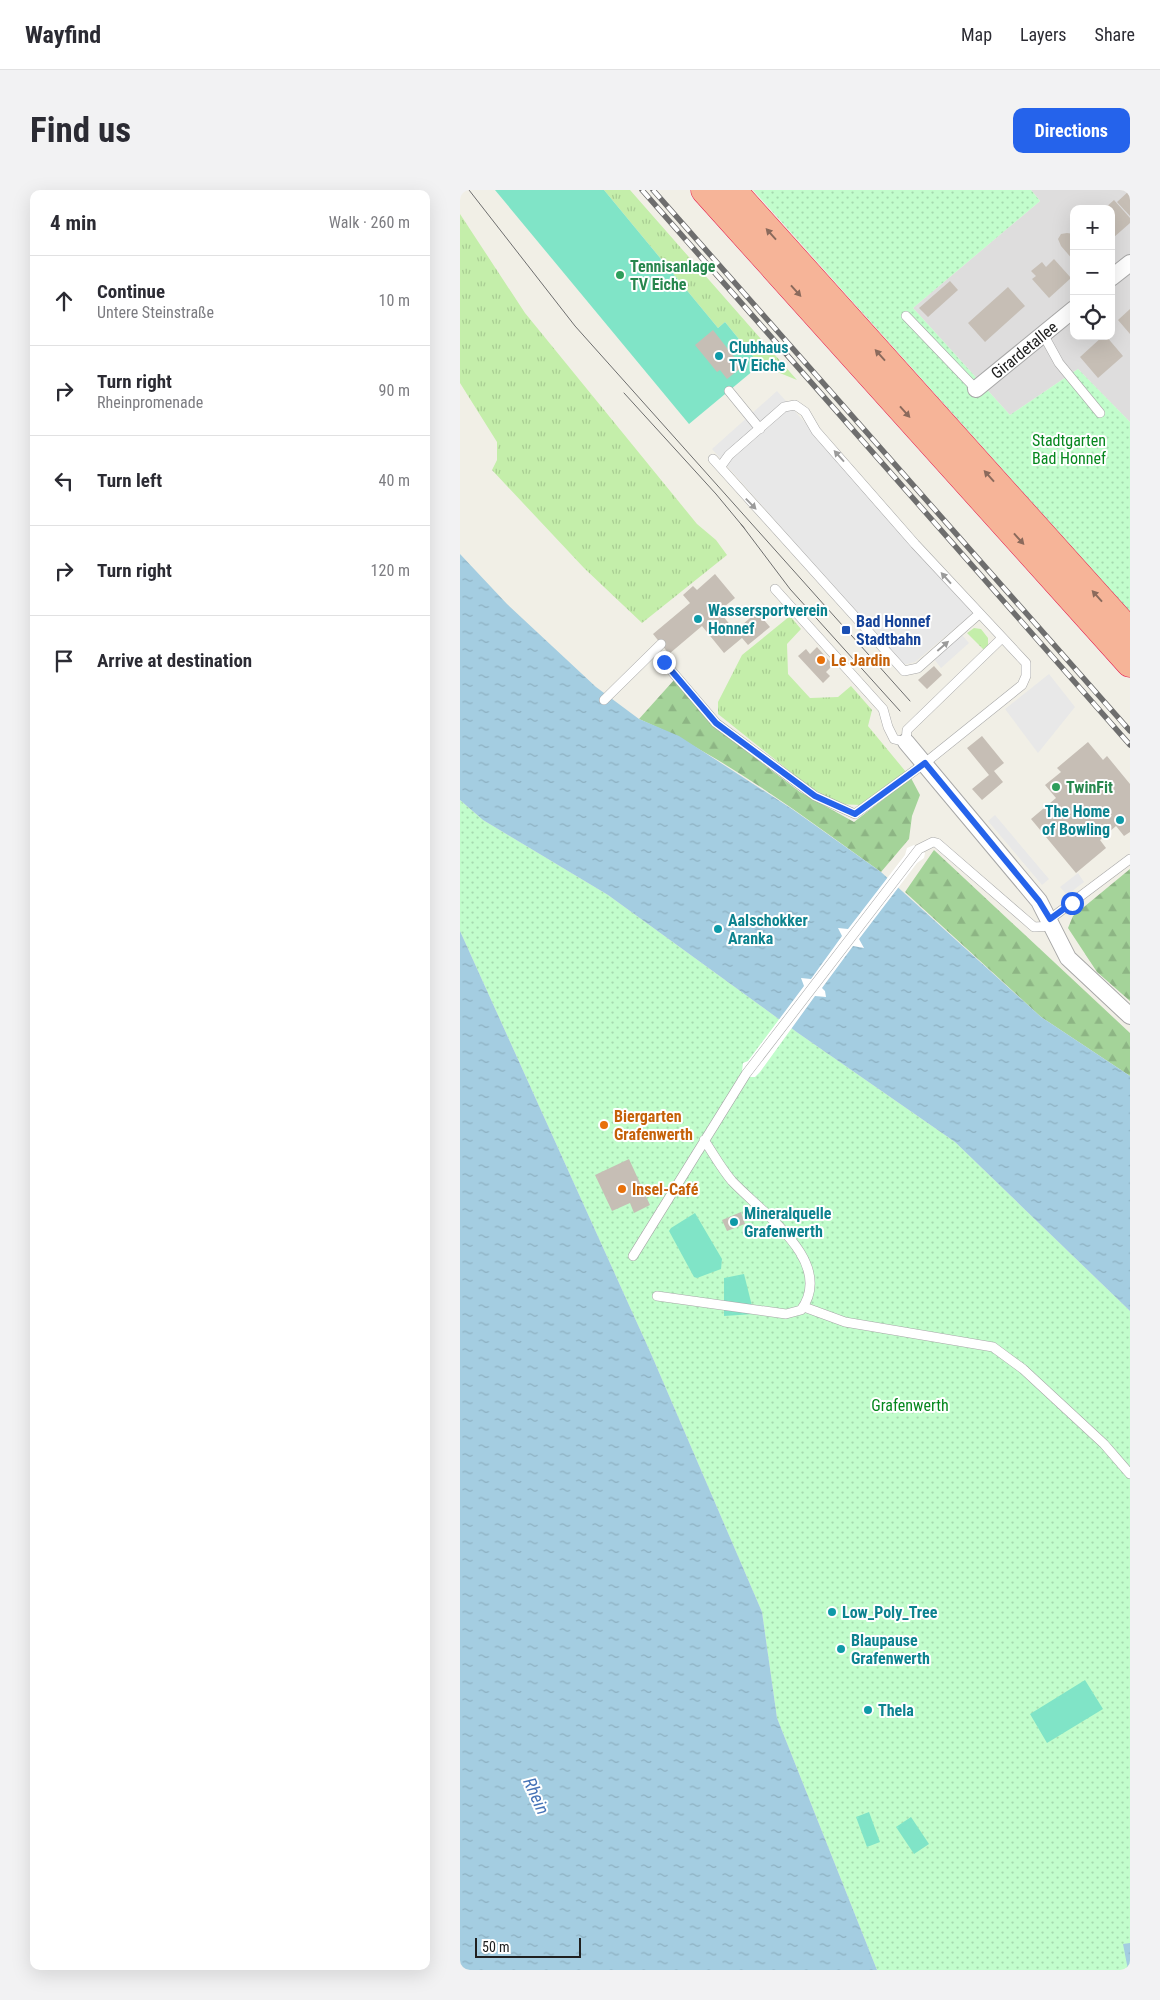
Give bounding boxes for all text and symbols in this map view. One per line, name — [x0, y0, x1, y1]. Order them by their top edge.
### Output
text: Wayfind — [25, 21, 101, 49]
text: Map — [961, 24, 992, 45]
text: Layers — [1020, 24, 1067, 45]
text: Share — [1095, 24, 1135, 45]
button: Directions — [1013, 108, 1130, 153]
text: Find us — [30, 110, 131, 151]
map controls — [1070, 205, 1115, 340]
button: + — [1070, 205, 1115, 250]
text: 4 min — [50, 211, 97, 235]
text: Walk · 260 m — [329, 213, 410, 232]
one-way arrow — [766, 227, 777, 240]
button: − — [1070, 250, 1115, 295]
place label: Tennisanlage TV Eiche — [630, 257, 716, 294]
marker: Tennisanlage TV Eiche — [614, 269, 626, 281]
text: Continue — [97, 280, 165, 303]
one-way arrow — [790, 285, 802, 297]
icon: ahead — [50, 287, 78, 315]
text: 10 m — [378, 291, 410, 310]
button: locate — [1070, 295, 1115, 340]
text: Untere Steinstraße — [97, 303, 214, 322]
street label: Girardetallee — [987, 317, 1061, 383]
place label: Clubhaus TV Eiche — [729, 338, 788, 375]
one-way arrow — [874, 349, 886, 361]
marker: Clubhaus TV Eiche — [713, 350, 725, 362]
text: Turn right — [97, 370, 172, 393]
icon: right — [50, 377, 78, 405]
text: 90 m — [378, 381, 410, 400]
text: Rheinpromenade — [97, 393, 203, 412]
one-way arrow — [899, 405, 910, 418]
park label: Stadtgarten Bad Honnef — [1032, 431, 1106, 468]
one-way arrow — [833, 450, 845, 462]
icon: left — [50, 467, 78, 495]
text: Turn left — [97, 469, 162, 492]
one-way arrow — [983, 470, 995, 482]
text: 40 m — [378, 471, 410, 490]
one-way arrow — [745, 497, 757, 509]
one-way arrow — [1013, 532, 1024, 545]
icon: right — [50, 557, 78, 585]
text: Turn right — [97, 559, 172, 582]
text: 120 m — [371, 561, 410, 580]
one-way arrow — [941, 572, 952, 585]
one-way arrow — [1092, 590, 1103, 603]
place label: Wassersportverein Honnef — [708, 601, 828, 638]
place label: Bad Honnef Stadtbahn — [856, 612, 931, 649]
marker: Wassersportverein Honnef — [692, 613, 704, 625]
marker: Bad Honnef Stadtbahn — [840, 624, 852, 636]
one-way arrow — [937, 640, 949, 652]
icon: arrive — [50, 647, 78, 675]
text: Arrive at destination — [97, 649, 252, 672]
route end — [653, 651, 676, 674]
place label: Le Jardin — [831, 651, 890, 670]
marker: Le Jardin — [815, 654, 827, 666]
place label: TwinFit — [1066, 778, 1113, 797]
marker: TwinFit — [1050, 781, 1062, 793]
place label: The Home of Bowling — [1042, 802, 1110, 839]
marker: The Home of Bowling — [1114, 814, 1126, 826]
route start — [1061, 892, 1084, 915]
place label: Aalschokker Aranka — [728, 911, 808, 948]
marker: Aalschokker Aranka — [712, 923, 724, 935]
place label: Biergarten Grafenwerth — [614, 1107, 693, 1144]
marker: Biergarten Grafenwerth — [598, 1119, 610, 1131]
place label: Insel-Café — [632, 1180, 699, 1199]
marker: Insel-Café — [616, 1183, 628, 1195]
place label: Mineralquelle Grafenwerth — [744, 1204, 832, 1241]
marker: Mineralquelle Grafenwerth — [728, 1216, 740, 1228]
park label: Grafenwerth — [871, 1396, 949, 1415]
place label: Low_Poly_Tree — [842, 1603, 938, 1622]
marker: Low_Poly_Tree — [826, 1606, 838, 1618]
place label: Blaupause Grafenwerth — [851, 1631, 930, 1668]
marker: Blaupause Grafenwerth — [835, 1643, 847, 1655]
place label: Thela — [878, 1701, 914, 1720]
marker: Thela — [862, 1704, 874, 1716]
water label: Rhein — [519, 1774, 554, 1818]
scale bar — [475, 1935, 581, 1958]
text: 50 m — [482, 1939, 510, 1955]

